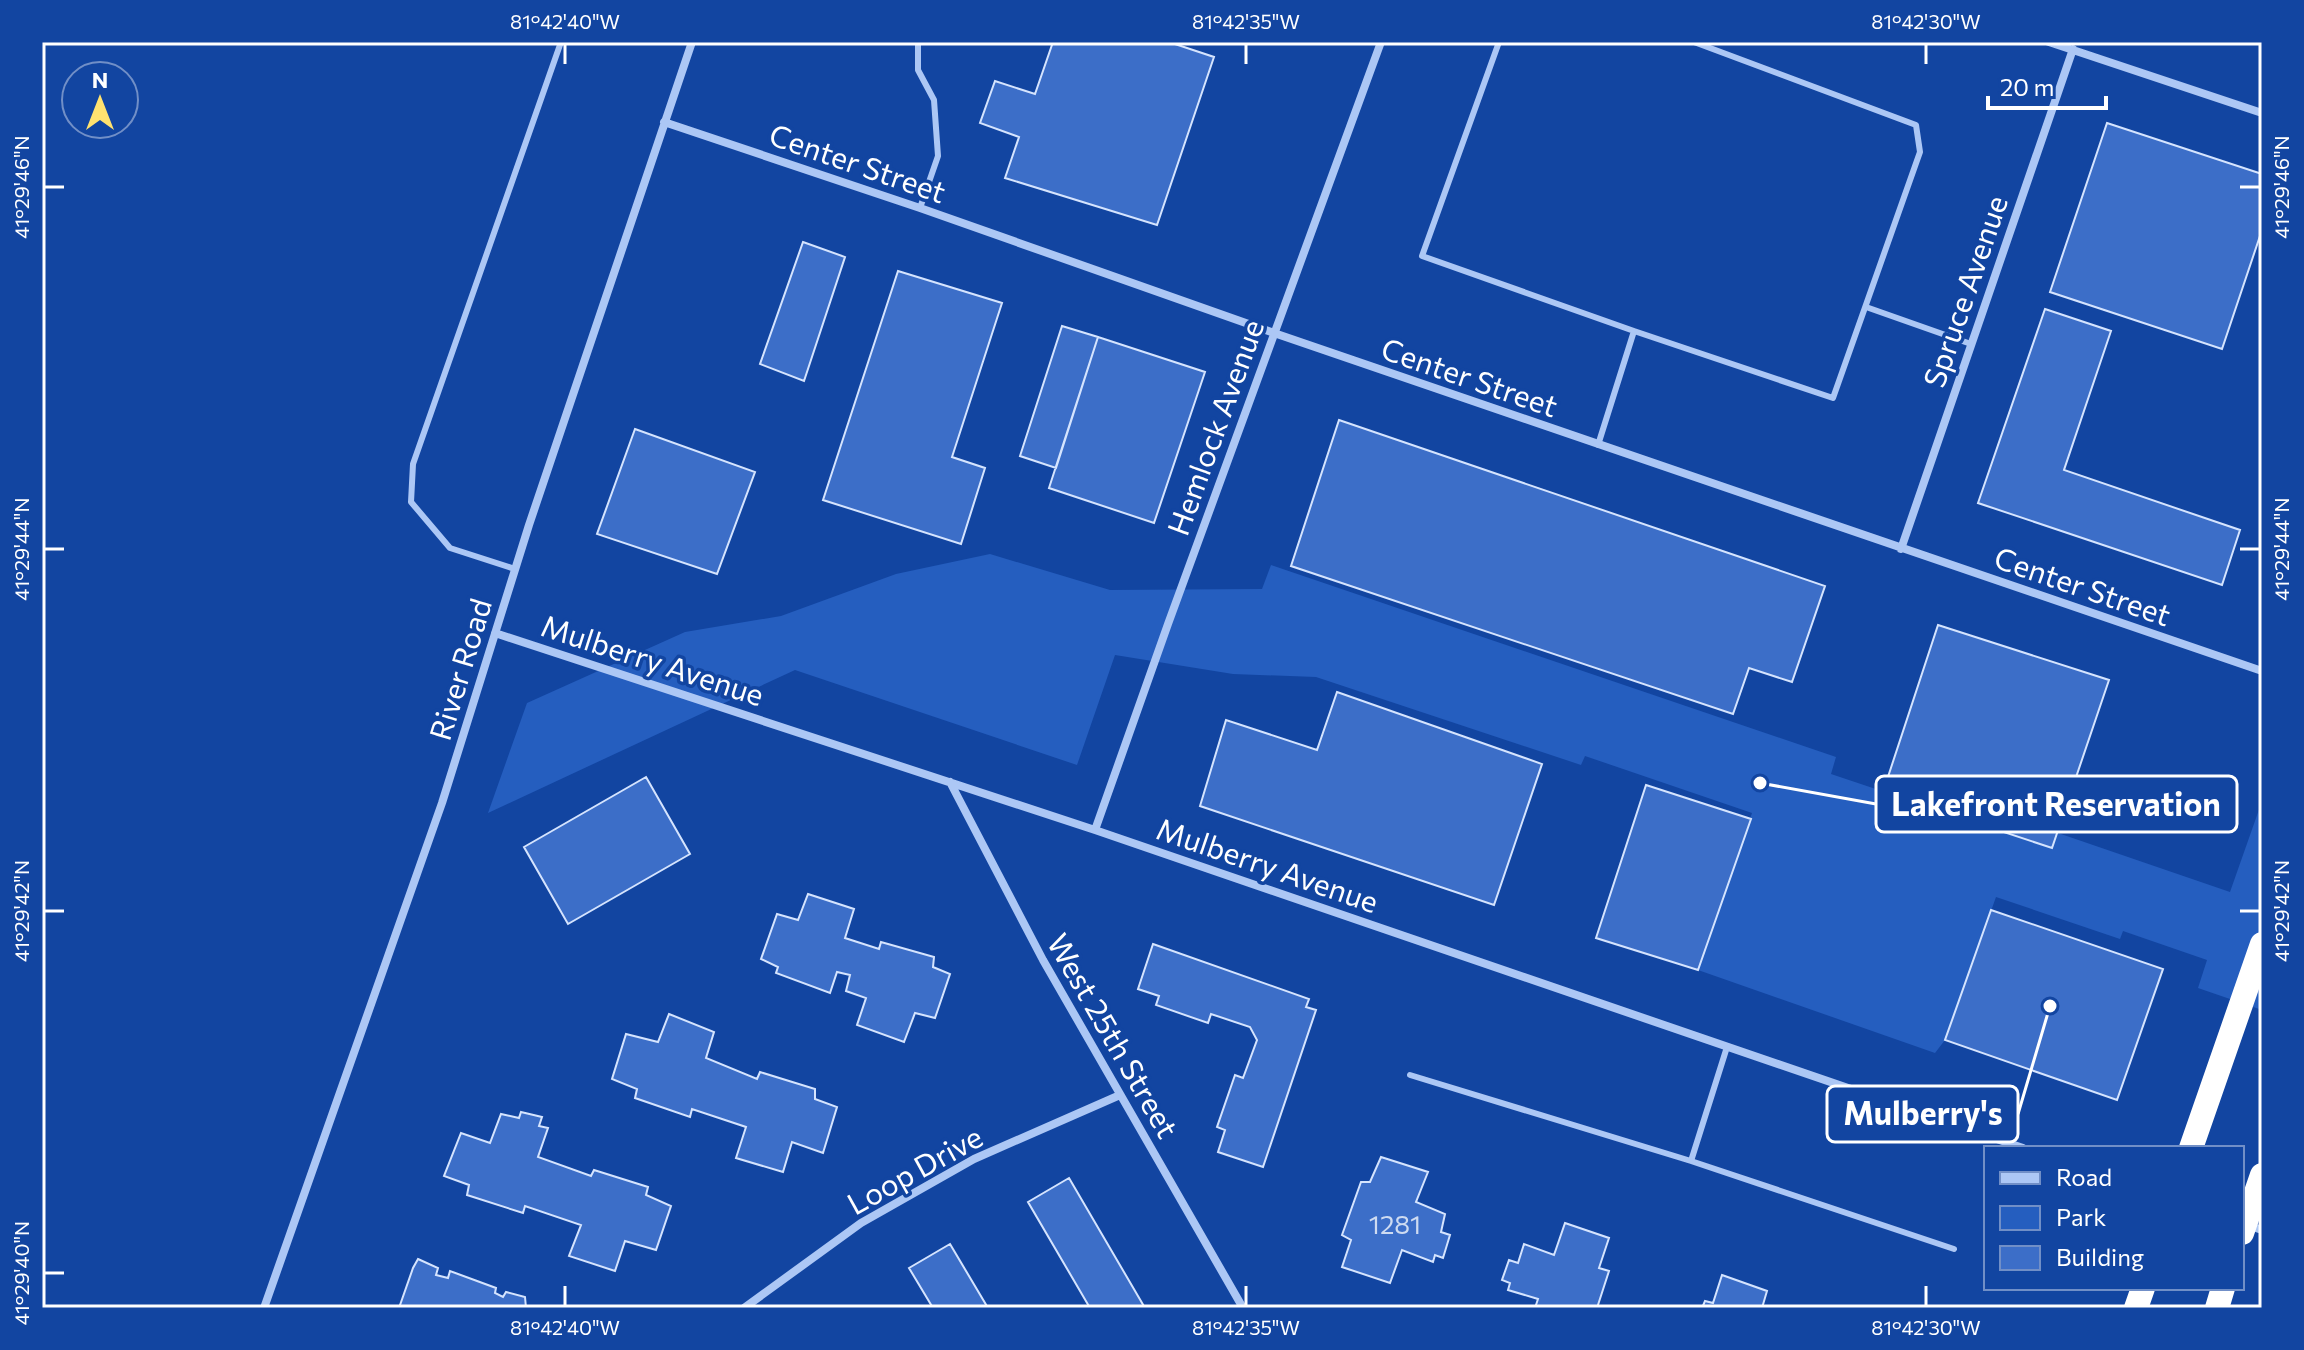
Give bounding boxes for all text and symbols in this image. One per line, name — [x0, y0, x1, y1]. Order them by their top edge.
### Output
text: 81°42'40"W — [510, 9, 620, 33]
text: 81°42'35"W — [1192, 9, 1300, 33]
text: 81°42'30"W — [1871, 9, 1981, 33]
north arrow — [60, 60, 140, 140]
scale bar — [1988, 60, 2106, 110]
text: N — [92, 66, 108, 93]
text: 20 m — [2000, 72, 2054, 101]
street label: Center Street — [765, 115, 951, 209]
text: 41°29'46"N — [9, 135, 33, 239]
text: 41°29'46"N — [2269, 135, 2293, 239]
street label: Spruce Avenue — [1914, 190, 2014, 392]
street label: Hemlock Avenue — [1158, 314, 1270, 540]
street label: Center Street — [1377, 329, 1563, 423]
text: 41°29'44"N — [9, 497, 33, 601]
text: 41°29'44"N — [2269, 497, 2293, 601]
street label: Center Street — [1990, 538, 2176, 632]
street label: River Road — [420, 594, 498, 744]
street label: Mulberry Avenue — [537, 606, 769, 712]
callout: Lakefront Reservation — [1876, 776, 2237, 832]
text: Lakefront Reservation — [1891, 783, 2221, 823]
street label: Mulberry Avenue — [1152, 809, 1384, 919]
text: 41°29'42"N — [9, 860, 33, 962]
text: 41°29'42"N — [2269, 860, 2293, 962]
street label: West 25th Street — [1041, 926, 1187, 1144]
callout: Mulberry's — [1827, 1086, 2018, 1142]
text: Mulberry's — [1843, 1092, 2003, 1132]
street label: Loop Drive — [840, 1117, 988, 1221]
legend — [1984, 1146, 2244, 1290]
text: Road — [2056, 1162, 2112, 1191]
text: Park — [2056, 1202, 2106, 1231]
house number: 1281 — [1369, 1208, 1421, 1239]
text: 41°29'40"N — [9, 1221, 33, 1325]
text: Building — [2056, 1242, 2144, 1271]
text: 81°42'40"W — [510, 1315, 620, 1339]
text: 81°42'35"W — [1192, 1315, 1300, 1339]
text: 81°42'30"W — [1871, 1315, 1981, 1339]

